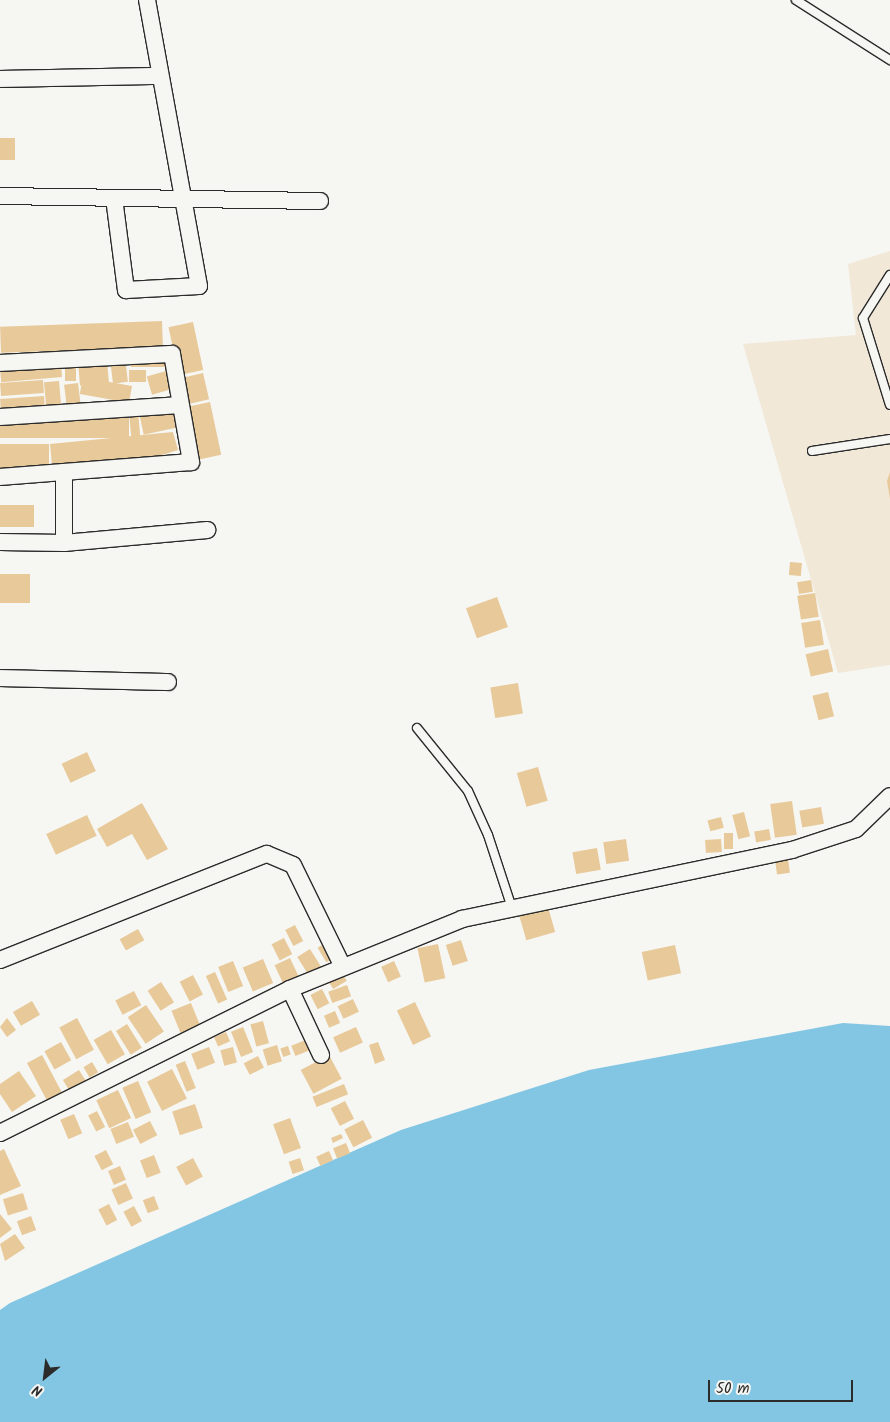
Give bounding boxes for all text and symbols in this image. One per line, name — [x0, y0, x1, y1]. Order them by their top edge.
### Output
north arrow — [20, 1352, 70, 1402]
scale bar — [710, 1370, 855, 1402]
text: 50 m — [716, 1377, 750, 1401]
text: N — [29, 1378, 47, 1402]

